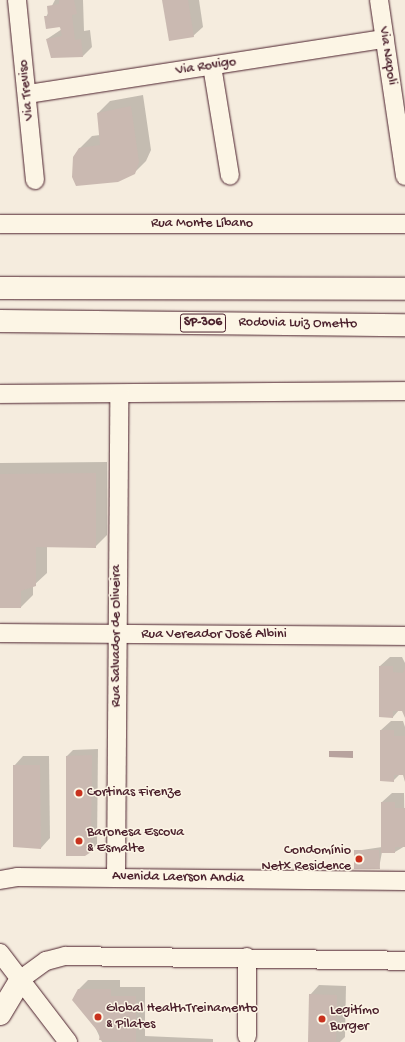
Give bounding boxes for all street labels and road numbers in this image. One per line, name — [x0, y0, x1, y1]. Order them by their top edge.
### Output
street label: Via Napoli — [374, 26, 400, 86]
street label: Via Rovigo — [175, 54, 237, 80]
street label: Via Treviso — [15, 59, 39, 121]
street label: Rua Monte Líbano — [151, 216, 253, 232]
road number: SP-306 — [179, 312, 227, 334]
street label: Rodovia Luiz Ometto — [238, 315, 358, 333]
street label: Rua Salvador de Oliveira — [109, 565, 125, 707]
street label: Rua Vereador José Albini — [141, 627, 287, 643]
street label: Avenida Laerson Andia — [112, 868, 244, 888]

